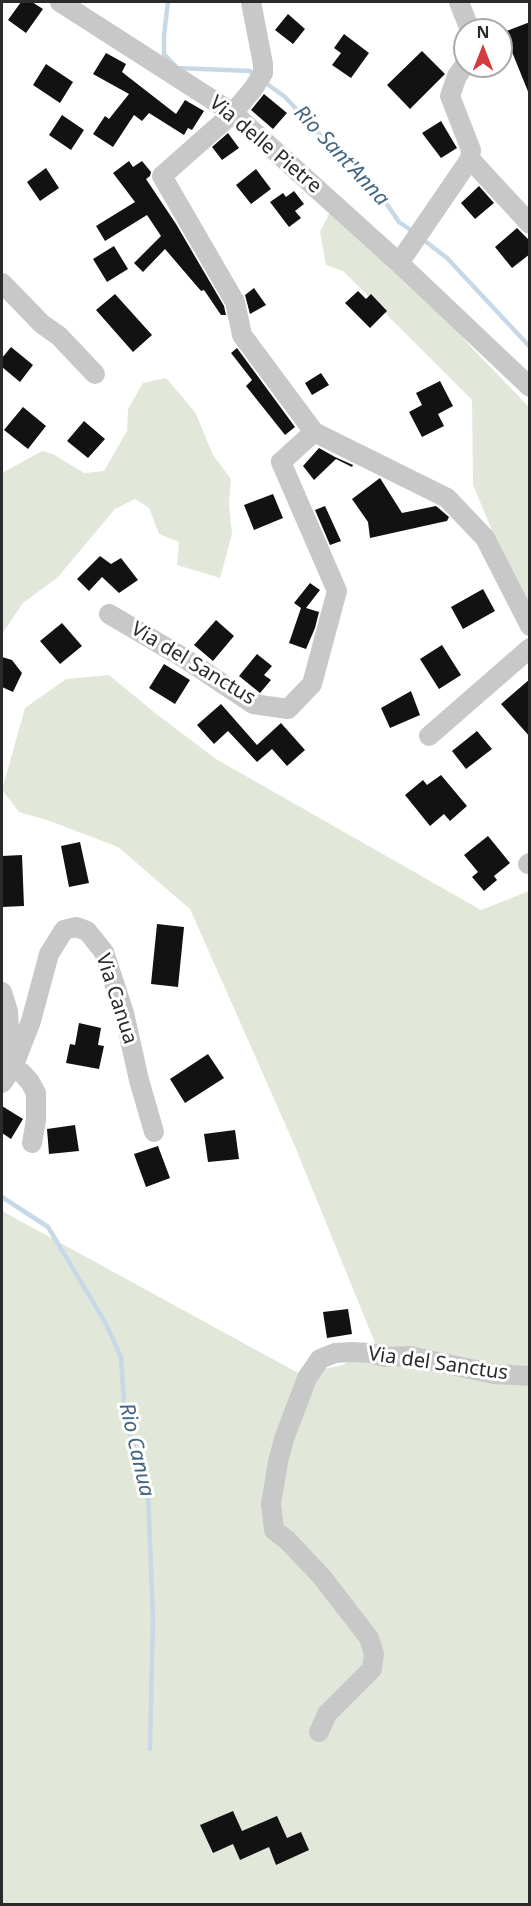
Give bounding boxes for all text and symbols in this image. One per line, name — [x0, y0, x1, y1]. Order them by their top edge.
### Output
north arrow — [453, 18, 513, 78]
text: N — [476, 21, 490, 43]
street label: Via delle Pietre — [204, 91, 326, 199]
water label: Rio Sant'Anna — [288, 101, 394, 211]
street label: Via del Sanctus — [126, 617, 260, 711]
street label: Via Canua — [90, 951, 142, 1047]
street label: Via del Sanctus — [367, 1342, 509, 1386]
water label: Rio Canua — [113, 1401, 159, 1499]

